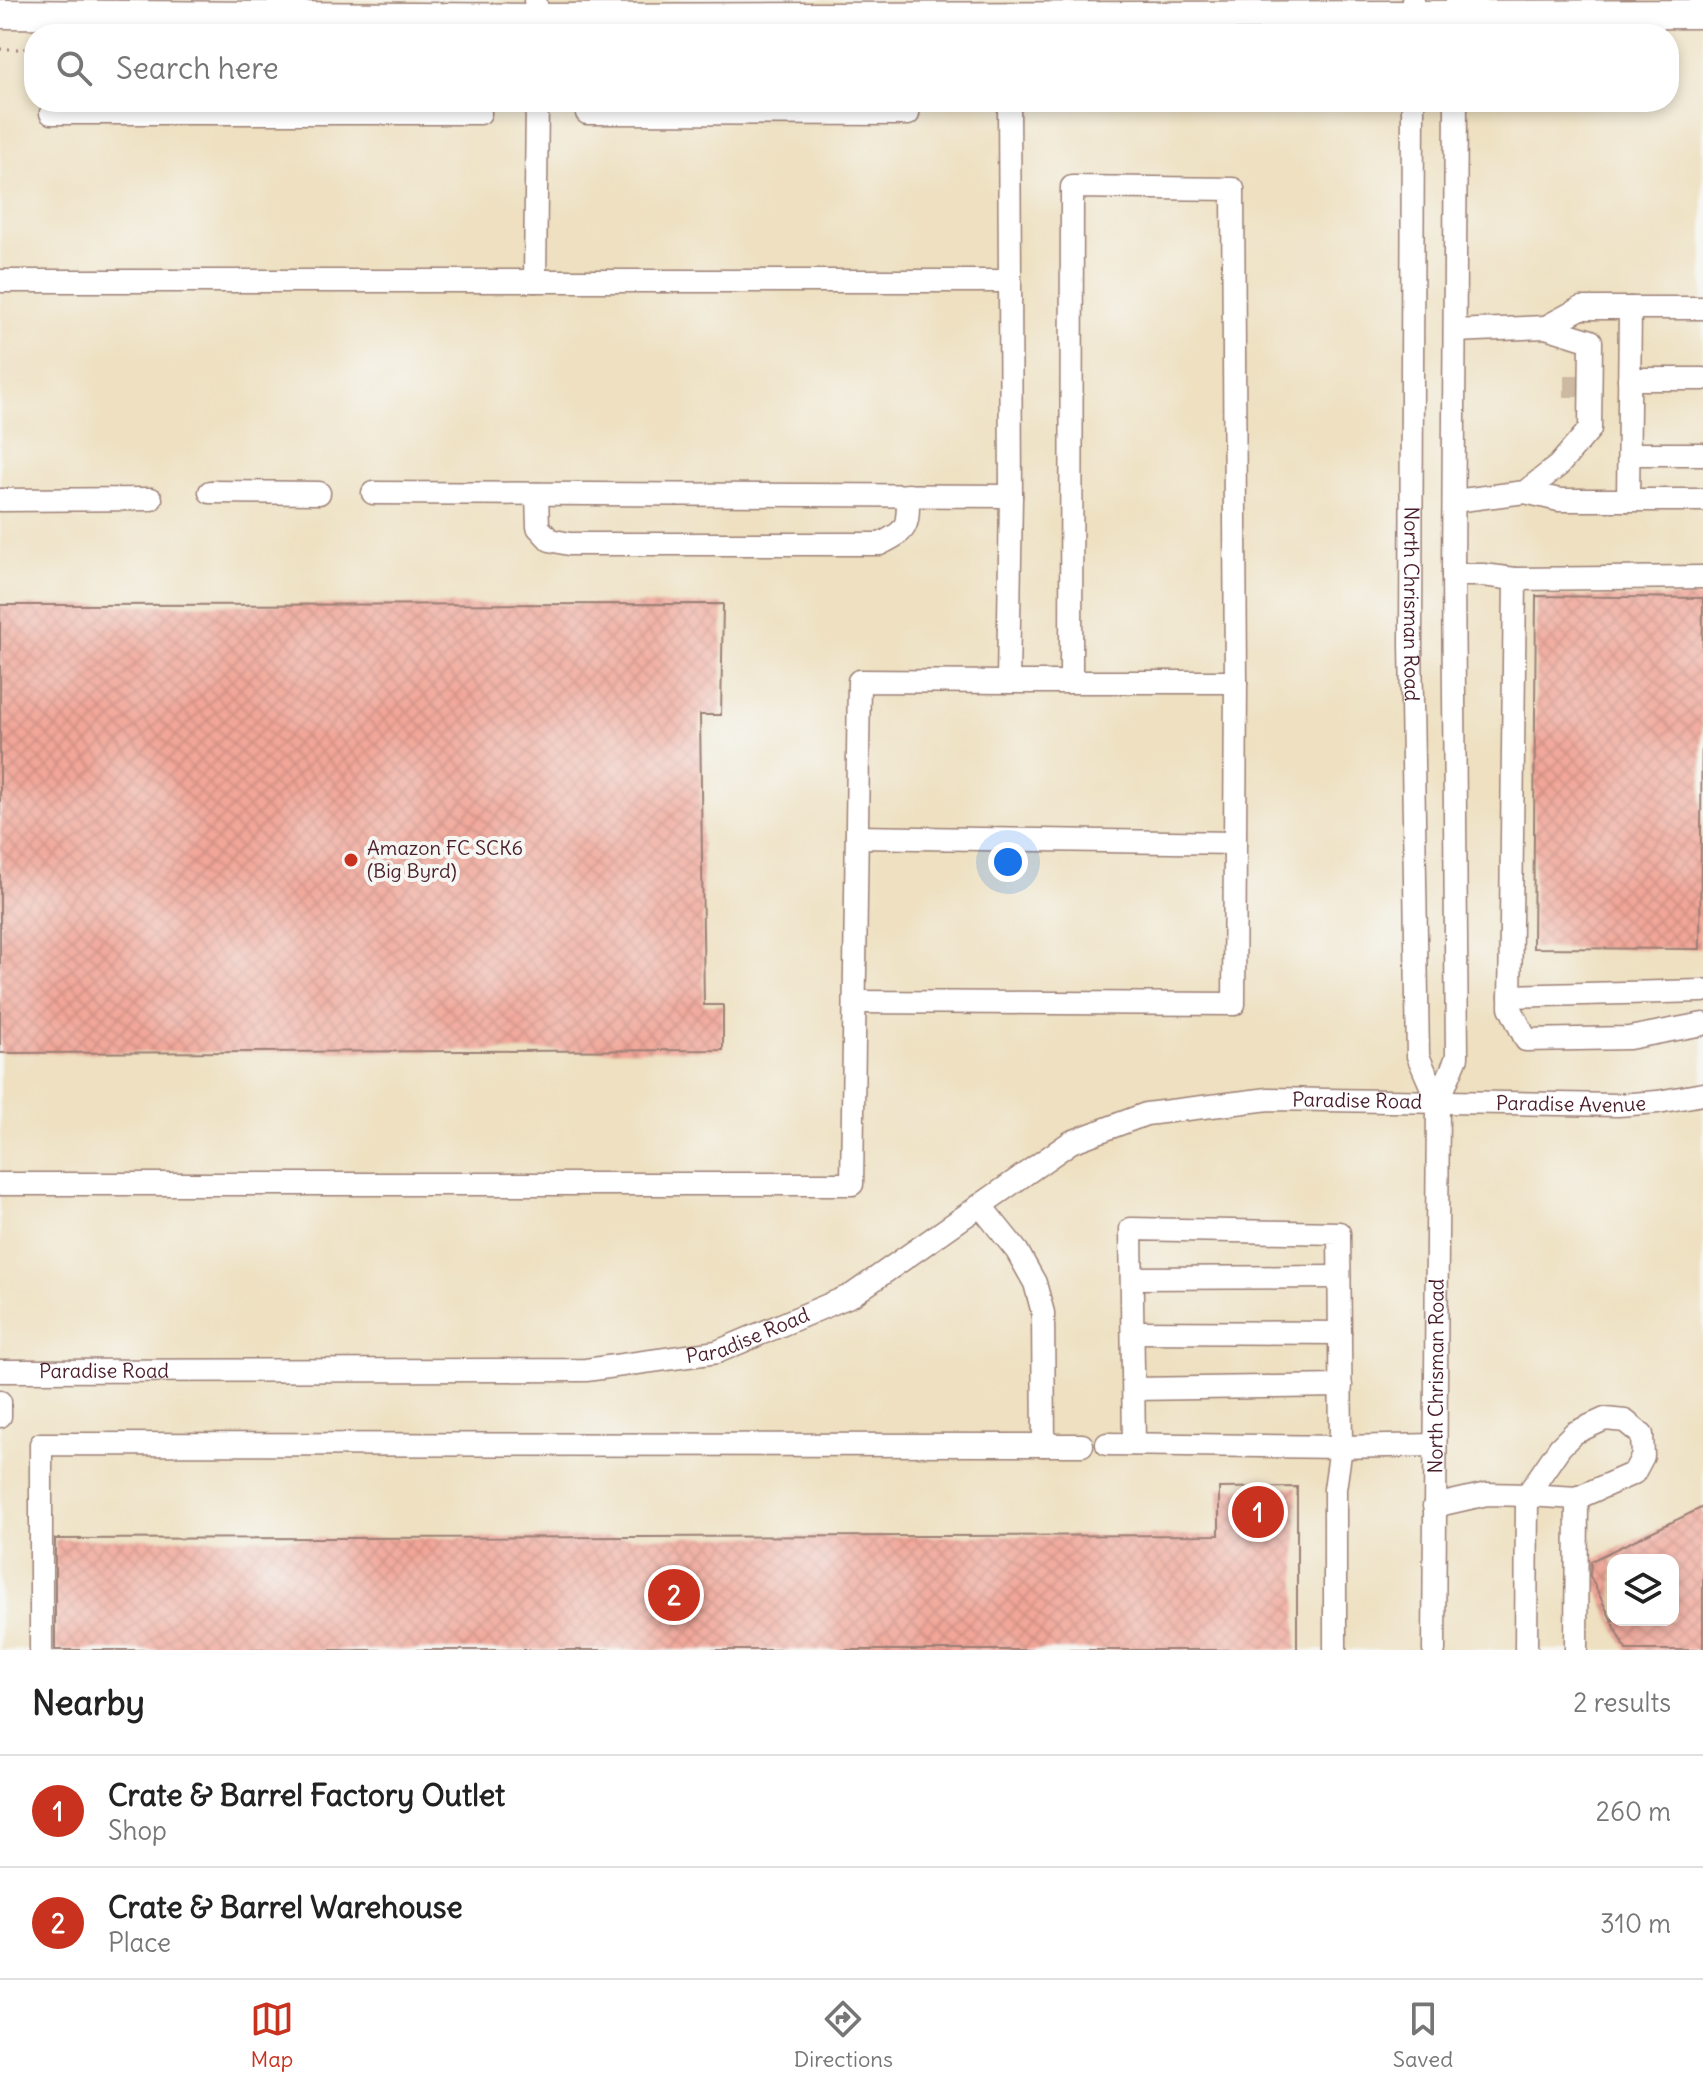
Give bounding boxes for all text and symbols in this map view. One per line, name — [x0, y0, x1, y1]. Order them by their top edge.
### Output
search box — [24, 24, 1679, 112]
icon: search — [52, 46, 96, 90]
text: Search here — [116, 49, 279, 87]
street label: North Chrisman Road — [1399, 507, 1425, 702]
place label: Amazon FC SCK6 (Big Byrd) — [367, 835, 523, 883]
your location — [988, 842, 1028, 882]
marker: Amazon FC SCK6 (Big Byrd) — [342, 851, 360, 869]
street label: Paradise Road — [1292, 1086, 1423, 1114]
street label: Paradise Avenue — [1496, 1090, 1647, 1117]
street label: North Chrisman Road — [1422, 1278, 1449, 1474]
street label: Paradise Road — [684, 1301, 813, 1368]
street label: Paradise Road — [39, 1358, 169, 1383]
pin: 1 — [1232, 1482, 1284, 1542]
map controls — [1607, 1554, 1679, 1626]
button: layers — [1607, 1554, 1679, 1626]
pin: 2 — [648, 1565, 700, 1625]
text: Nearby — [32, 1681, 145, 1724]
text: 2 results — [1573, 1686, 1671, 1719]
text: Crate & Barrel Factory Outlet — [108, 1776, 505, 1814]
text: 1 — [53, 1795, 63, 1828]
text: 260 m — [1596, 1795, 1671, 1828]
text: Shop — [108, 1814, 167, 1847]
text: Crate & Barrel Warehouse — [108, 1888, 463, 1926]
text: 2 — [51, 1907, 65, 1940]
text: 310 m — [1600, 1907, 1671, 1940]
text: Place — [108, 1926, 171, 1959]
tab: Map — [250, 1997, 294, 2073]
tab: Directions — [794, 1997, 893, 2073]
tab: Saved — [1393, 1997, 1453, 2073]

